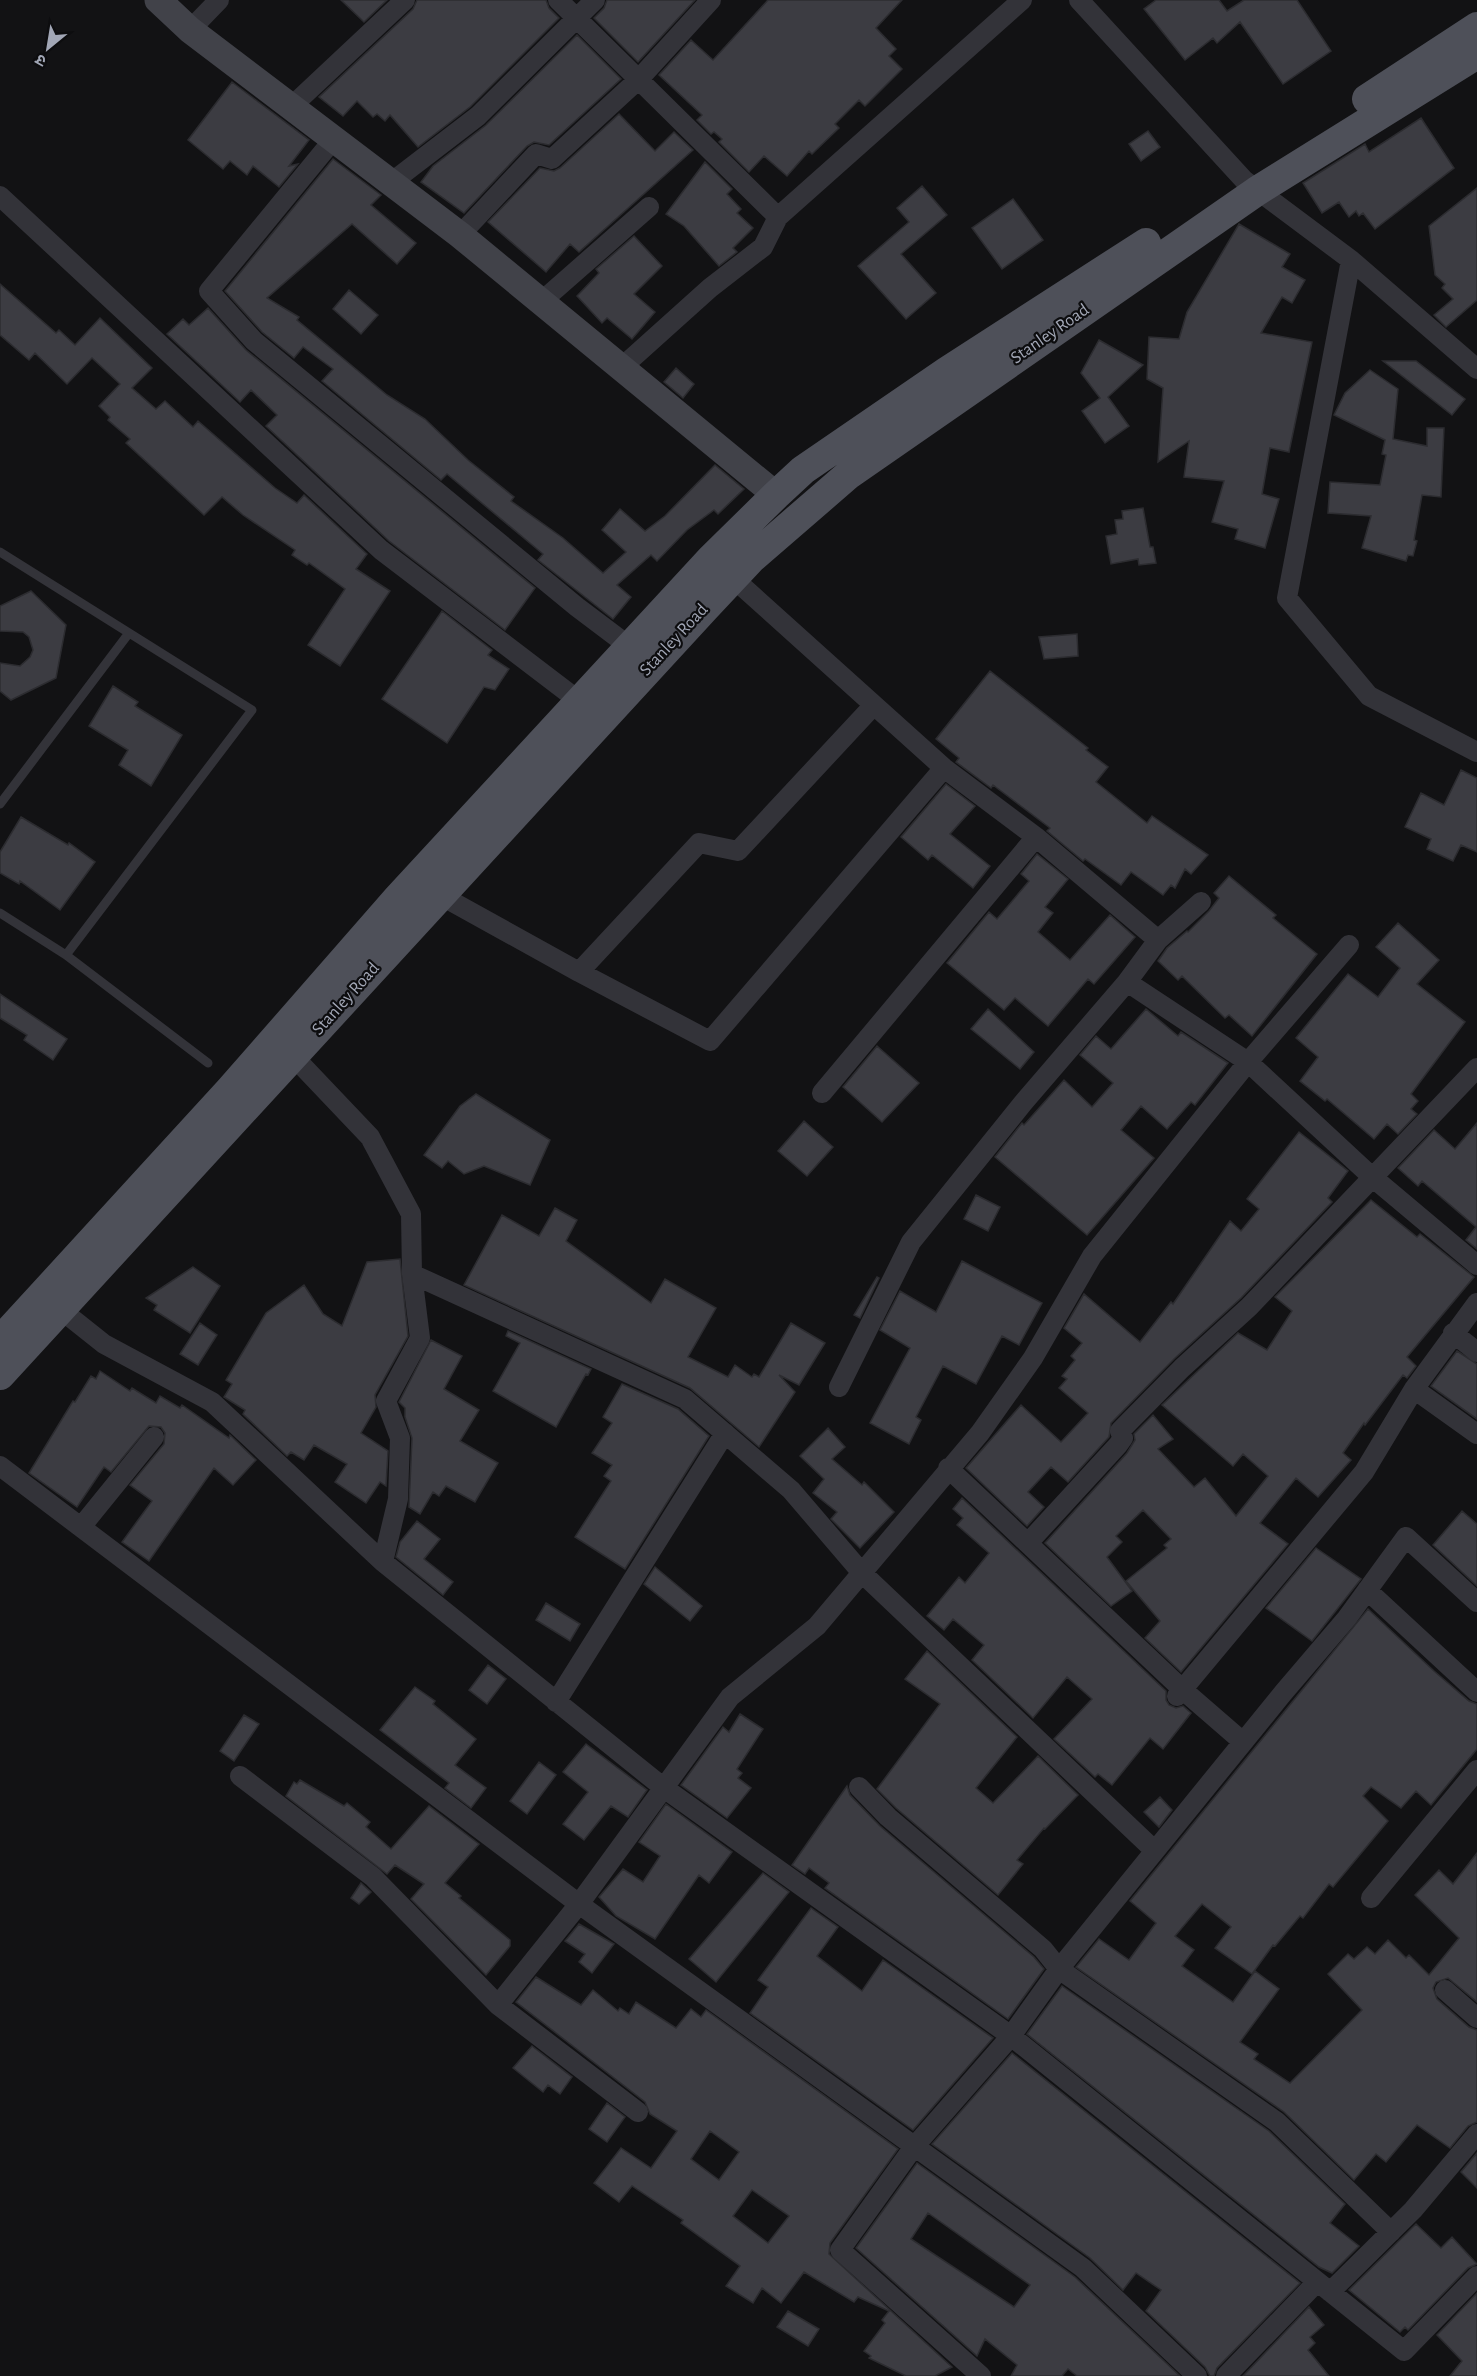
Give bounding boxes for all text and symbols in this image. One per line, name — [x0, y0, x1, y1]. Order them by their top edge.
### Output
north arrow — [18, 18, 78, 78]
text: उ — [32, 51, 49, 69]
street label: Stanley Road — [1008, 301, 1092, 367]
street label: Stanley Road — [636, 601, 712, 679]
street label: Stanley Road — [309, 959, 383, 1039]

